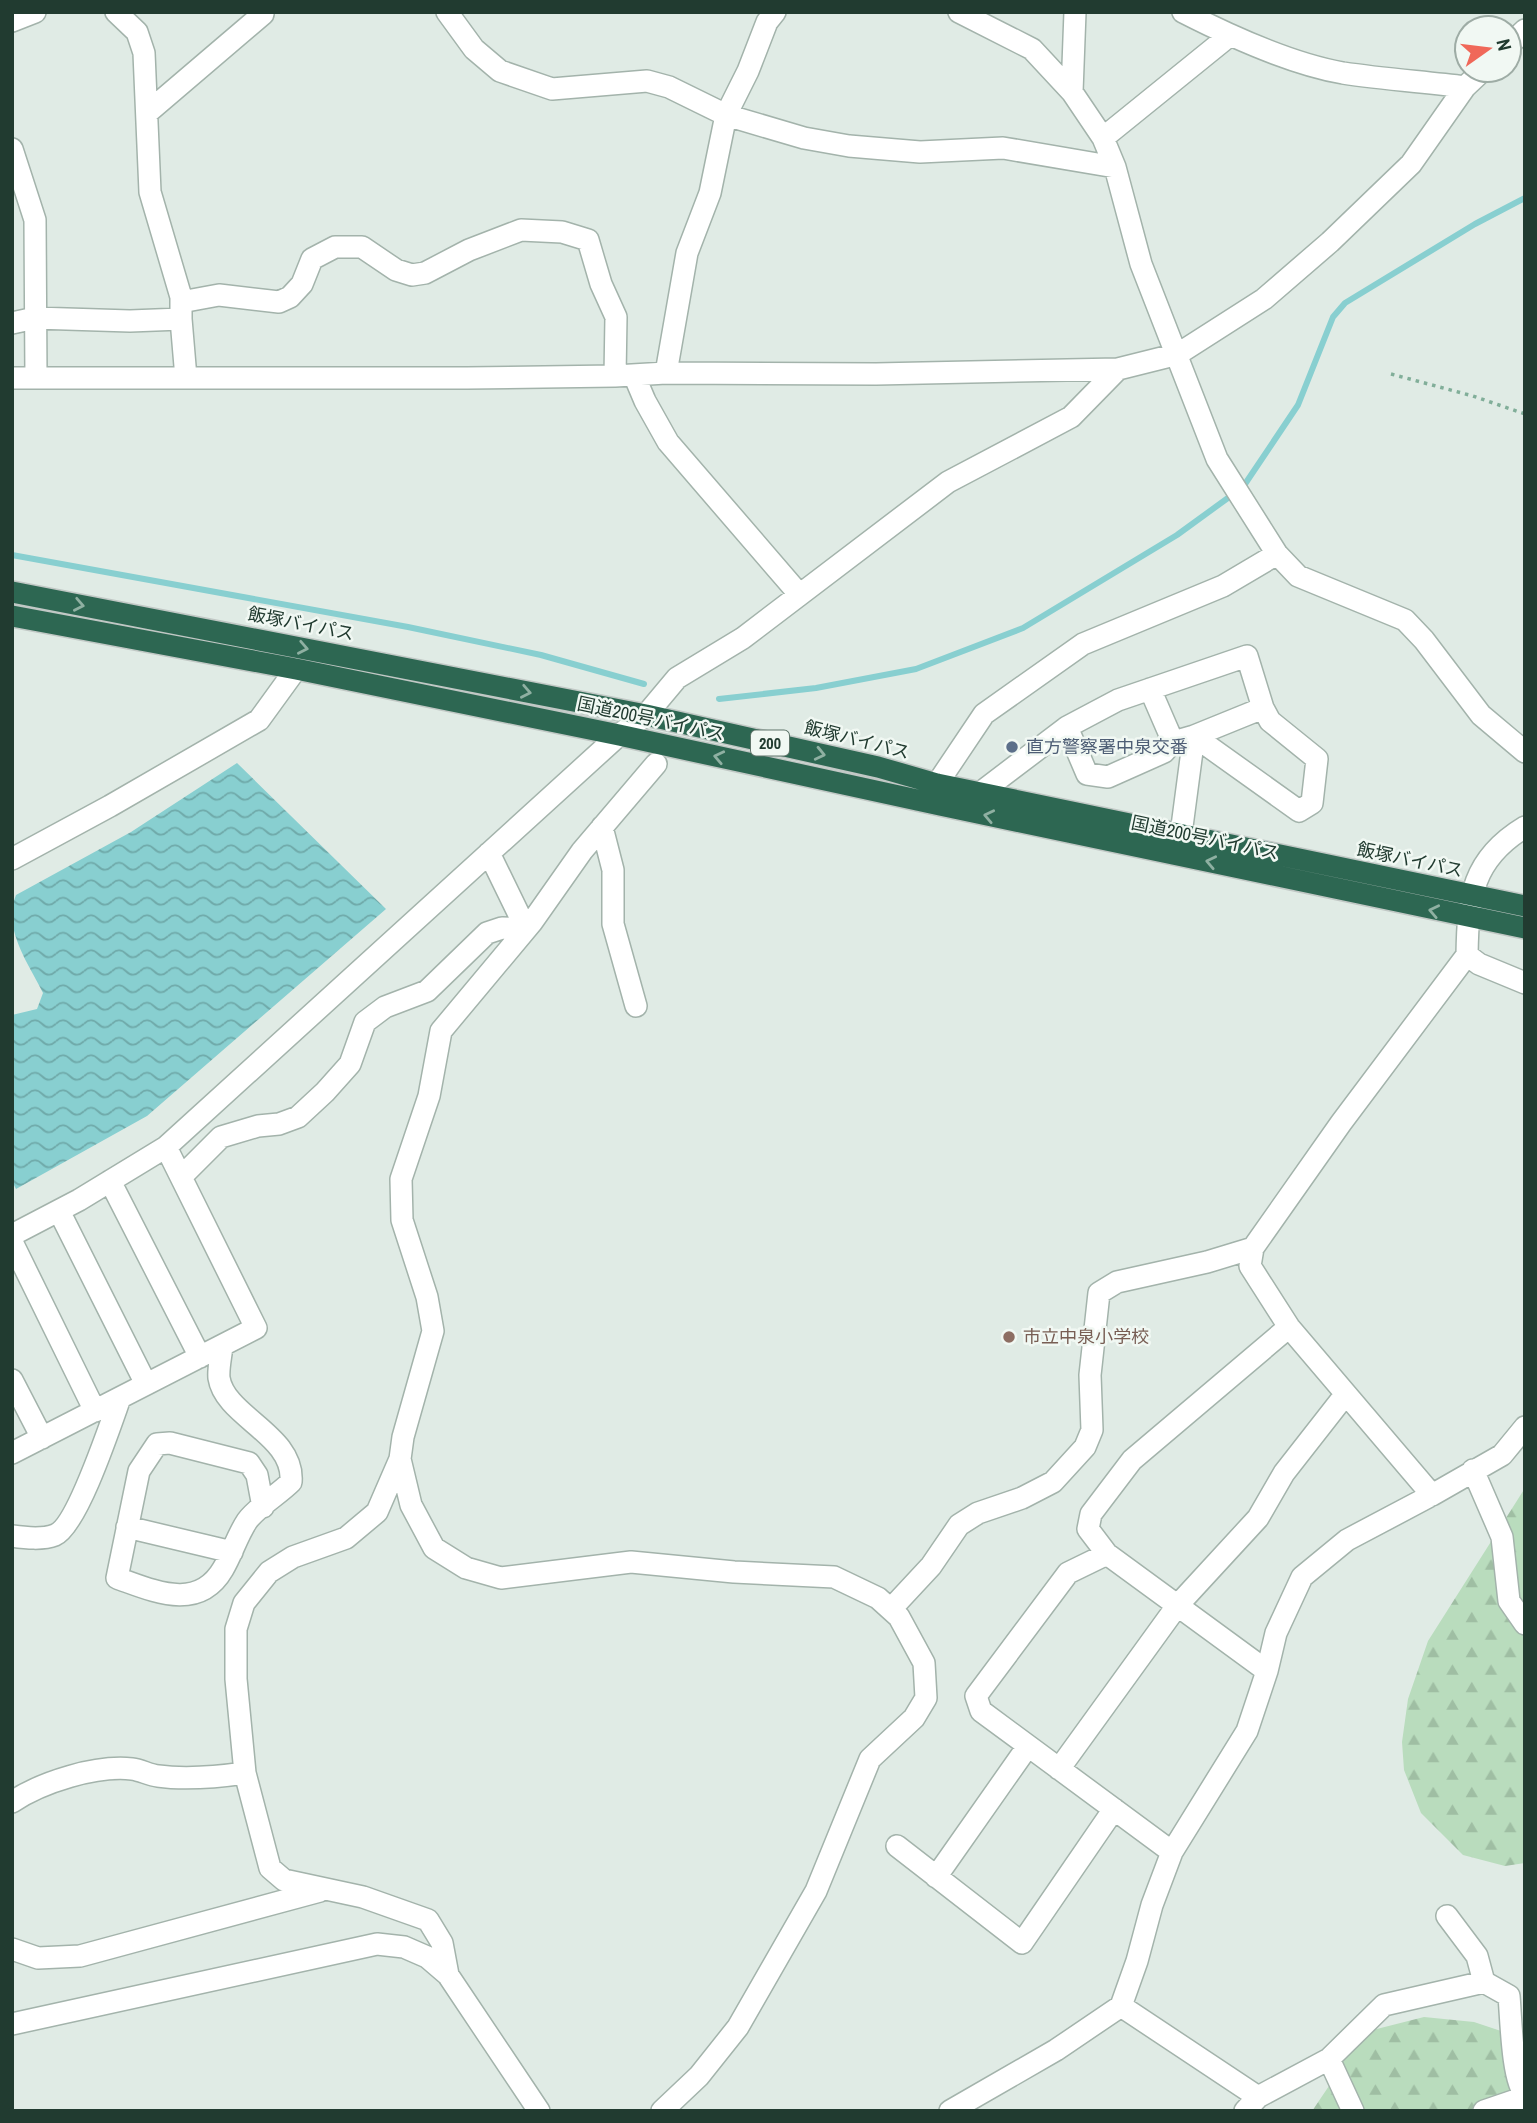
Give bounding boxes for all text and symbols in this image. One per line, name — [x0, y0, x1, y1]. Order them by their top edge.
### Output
north arrow — [1453, 14, 1523, 84]
text: N — [1491, 36, 1518, 53]
one-way arrow — [73, 596, 85, 611]
street label: 飯塚バイパス — [246, 601, 356, 646]
one-way arrow — [297, 640, 309, 655]
one-way arrow — [520, 683, 532, 698]
street label: 国道200号バイパス — [575, 691, 727, 746]
street label: 飯塚バイパス — [802, 714, 912, 765]
road number: 200 — [751, 730, 789, 756]
place label: 直方警察署中泉交番 — [1026, 734, 1188, 759]
marker: 直方警察署中泉交番 — [1004, 739, 1020, 755]
one-way arrow — [814, 746, 826, 760]
one-way arrow — [713, 750, 725, 765]
one-way arrow — [983, 809, 995, 824]
street label: 国道200号バイパス — [1129, 810, 1281, 865]
street label: 飯塚バイパス — [1355, 836, 1465, 883]
one-way arrow — [1205, 856, 1217, 871]
one-way arrow — [1428, 904, 1440, 919]
place label: 市立中泉小学校 — [1023, 1324, 1149, 1349]
marker: 市立中泉小学校 — [1001, 1329, 1017, 1345]

